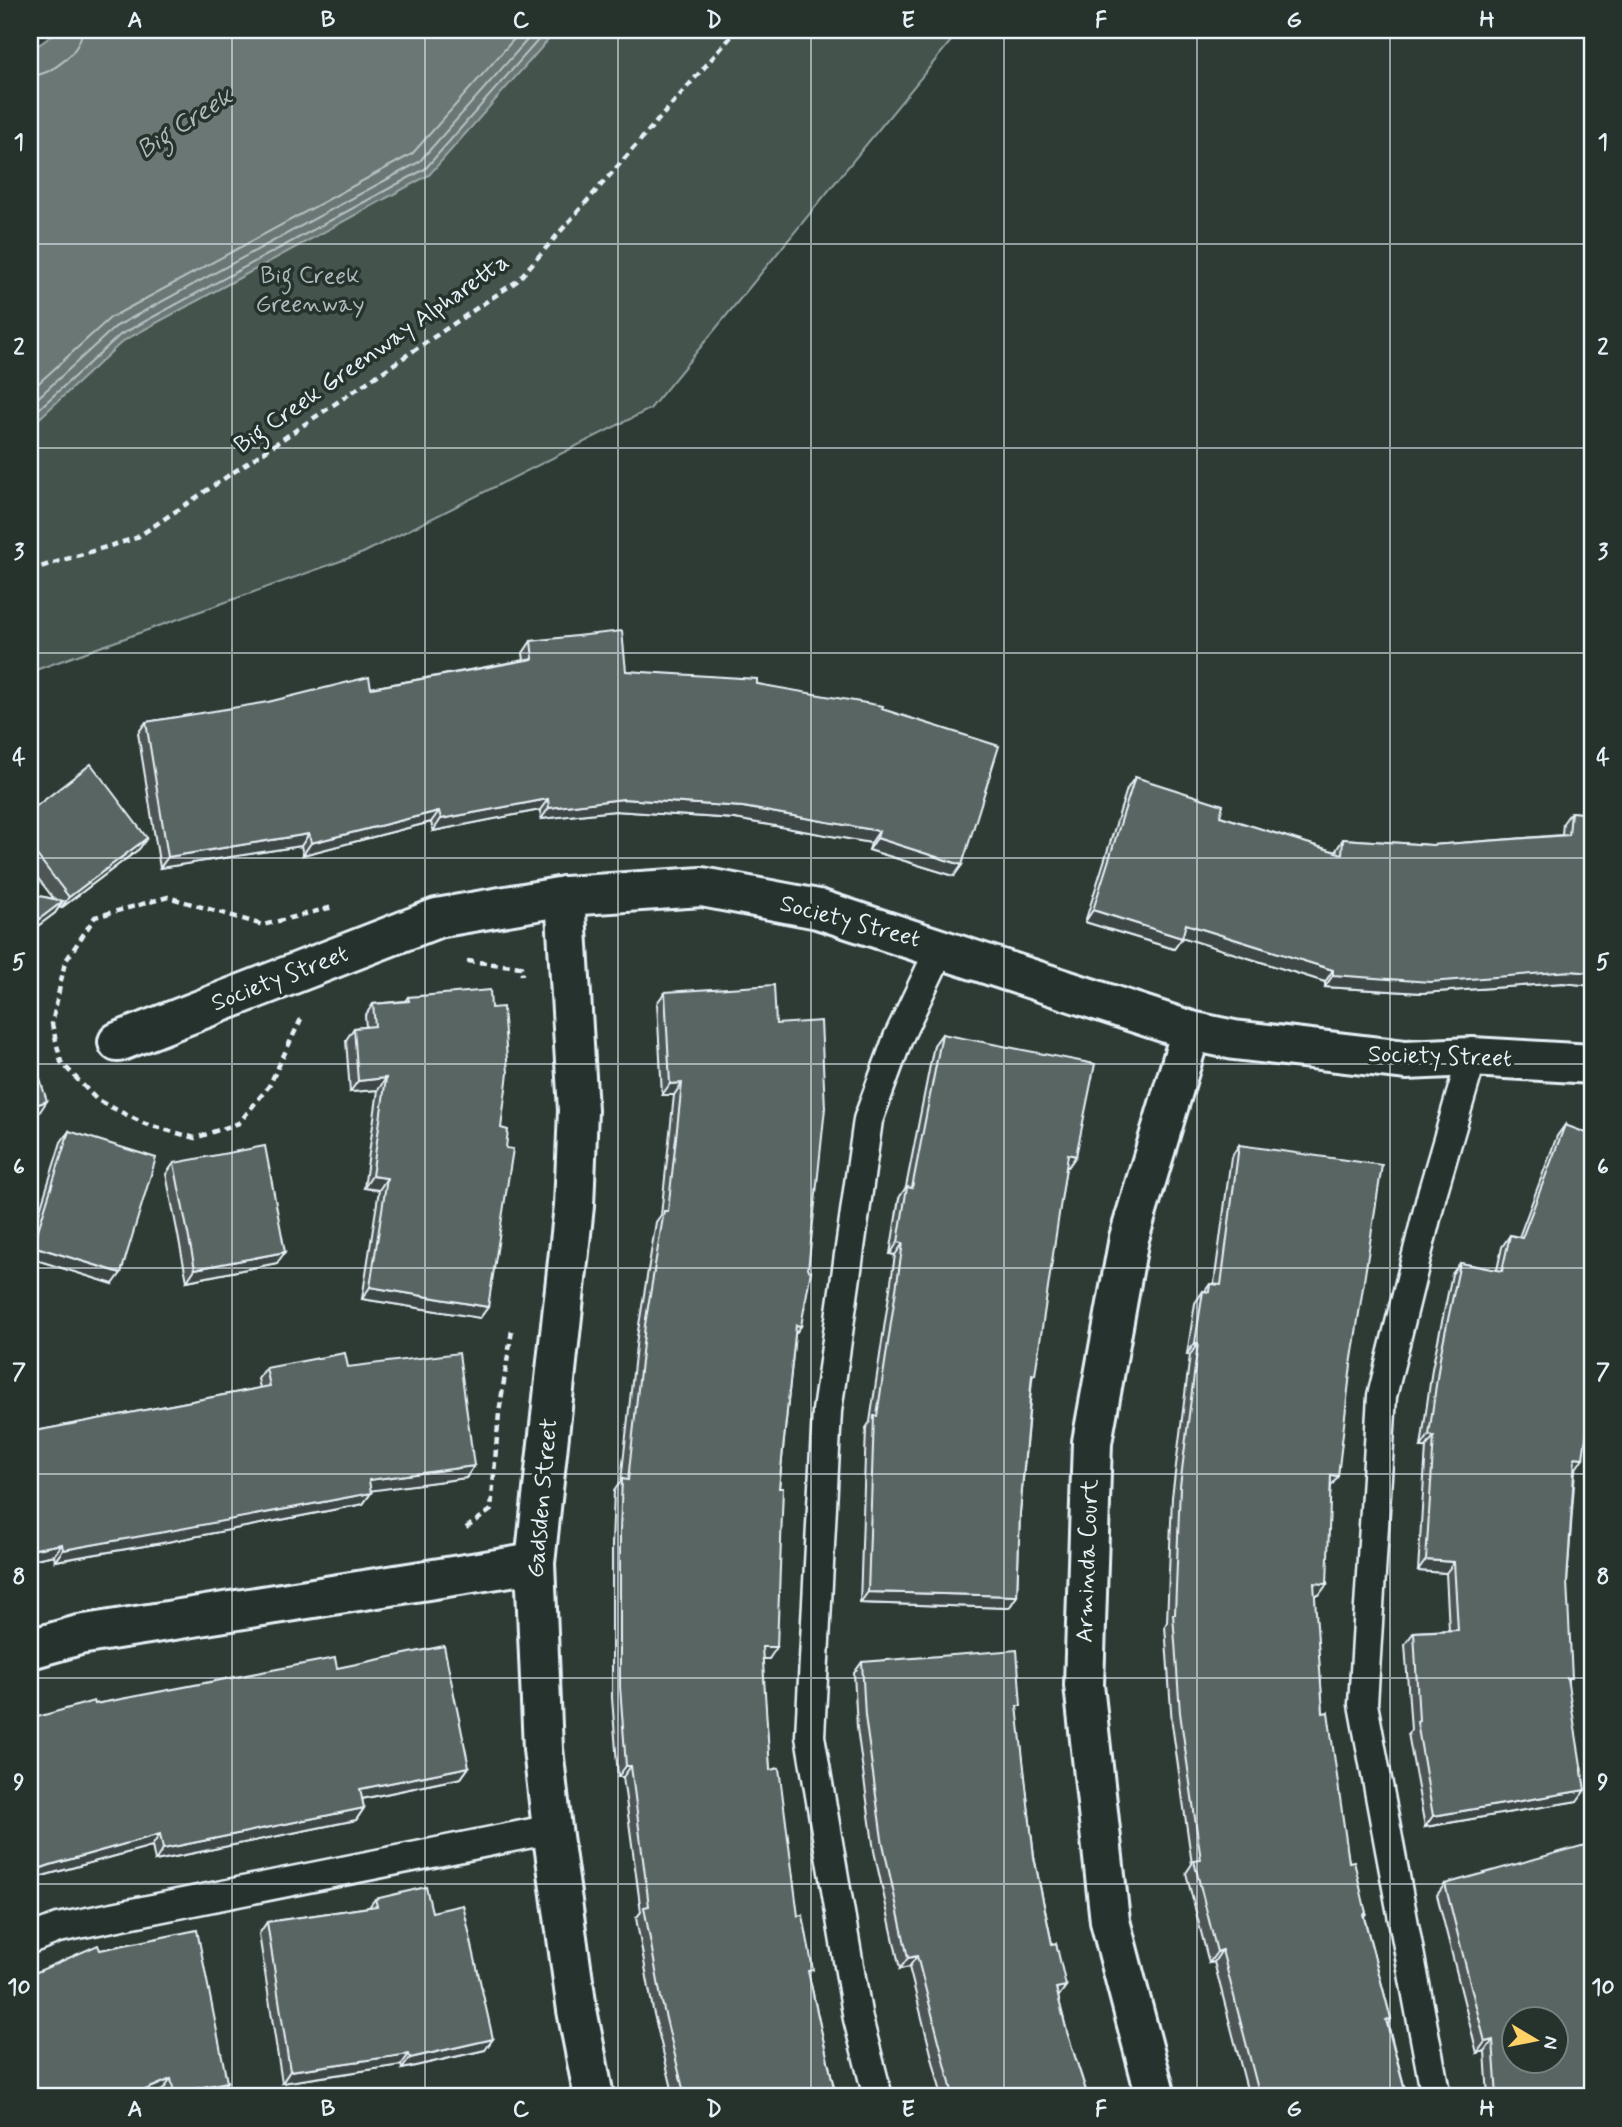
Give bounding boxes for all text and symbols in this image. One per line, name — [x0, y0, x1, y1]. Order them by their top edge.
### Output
text: A — [127, 6, 143, 36]
text: B — [321, 6, 336, 36]
text: C — [513, 6, 530, 36]
text: D — [706, 6, 722, 36]
text: E — [901, 6, 915, 36]
text: F — [1095, 6, 1107, 36]
text: G — [1286, 6, 1302, 36]
text: H — [1479, 6, 1495, 36]
water label: Big Creek — [131, 80, 242, 170]
text: 1 — [14, 128, 24, 158]
text: 1 — [1598, 128, 1608, 158]
street label: Big Creek Greenway Alpharetta — [228, 247, 517, 464]
park label: Big Creek Greenway — [256, 261, 364, 320]
text: 2 — [13, 333, 25, 363]
text: 2 — [1597, 333, 1609, 363]
text: 3 — [14, 538, 25, 568]
text: 3 — [1598, 538, 1609, 568]
text: 4 — [12, 743, 26, 773]
text: 4 — [1596, 743, 1610, 773]
street label: Society Street — [776, 888, 924, 956]
street label: Society Street — [207, 939, 353, 1019]
text: 5 — [12, 948, 26, 978]
text: 5 — [1596, 948, 1610, 978]
street label: Society Street — [1367, 1039, 1513, 1075]
text: 6 — [13, 1153, 25, 1183]
text: 6 — [1597, 1153, 1609, 1183]
text: 7 — [12, 1358, 26, 1388]
text: 7 — [1596, 1358, 1610, 1388]
street label: Gadsden Street — [521, 1417, 565, 1579]
street label: Arminda Court — [1070, 1479, 1106, 1643]
text: 8 — [13, 1563, 25, 1593]
text: 8 — [1597, 1563, 1609, 1593]
text: 9 — [13, 1768, 25, 1798]
text: 9 — [1597, 1768, 1609, 1798]
text: 10 — [7, 1973, 31, 2003]
text: 10 — [1591, 1973, 1615, 2003]
north arrow — [1500, 2004, 1570, 2074]
text: N — [1537, 2034, 1564, 2051]
text: A — [127, 2095, 143, 2125]
text: B — [321, 2095, 336, 2125]
text: C — [513, 2095, 530, 2125]
text: D — [706, 2095, 722, 2125]
text: E — [901, 2095, 915, 2125]
text: F — [1095, 2095, 1107, 2125]
text: G — [1286, 2095, 1302, 2125]
text: H — [1479, 2095, 1495, 2125]

